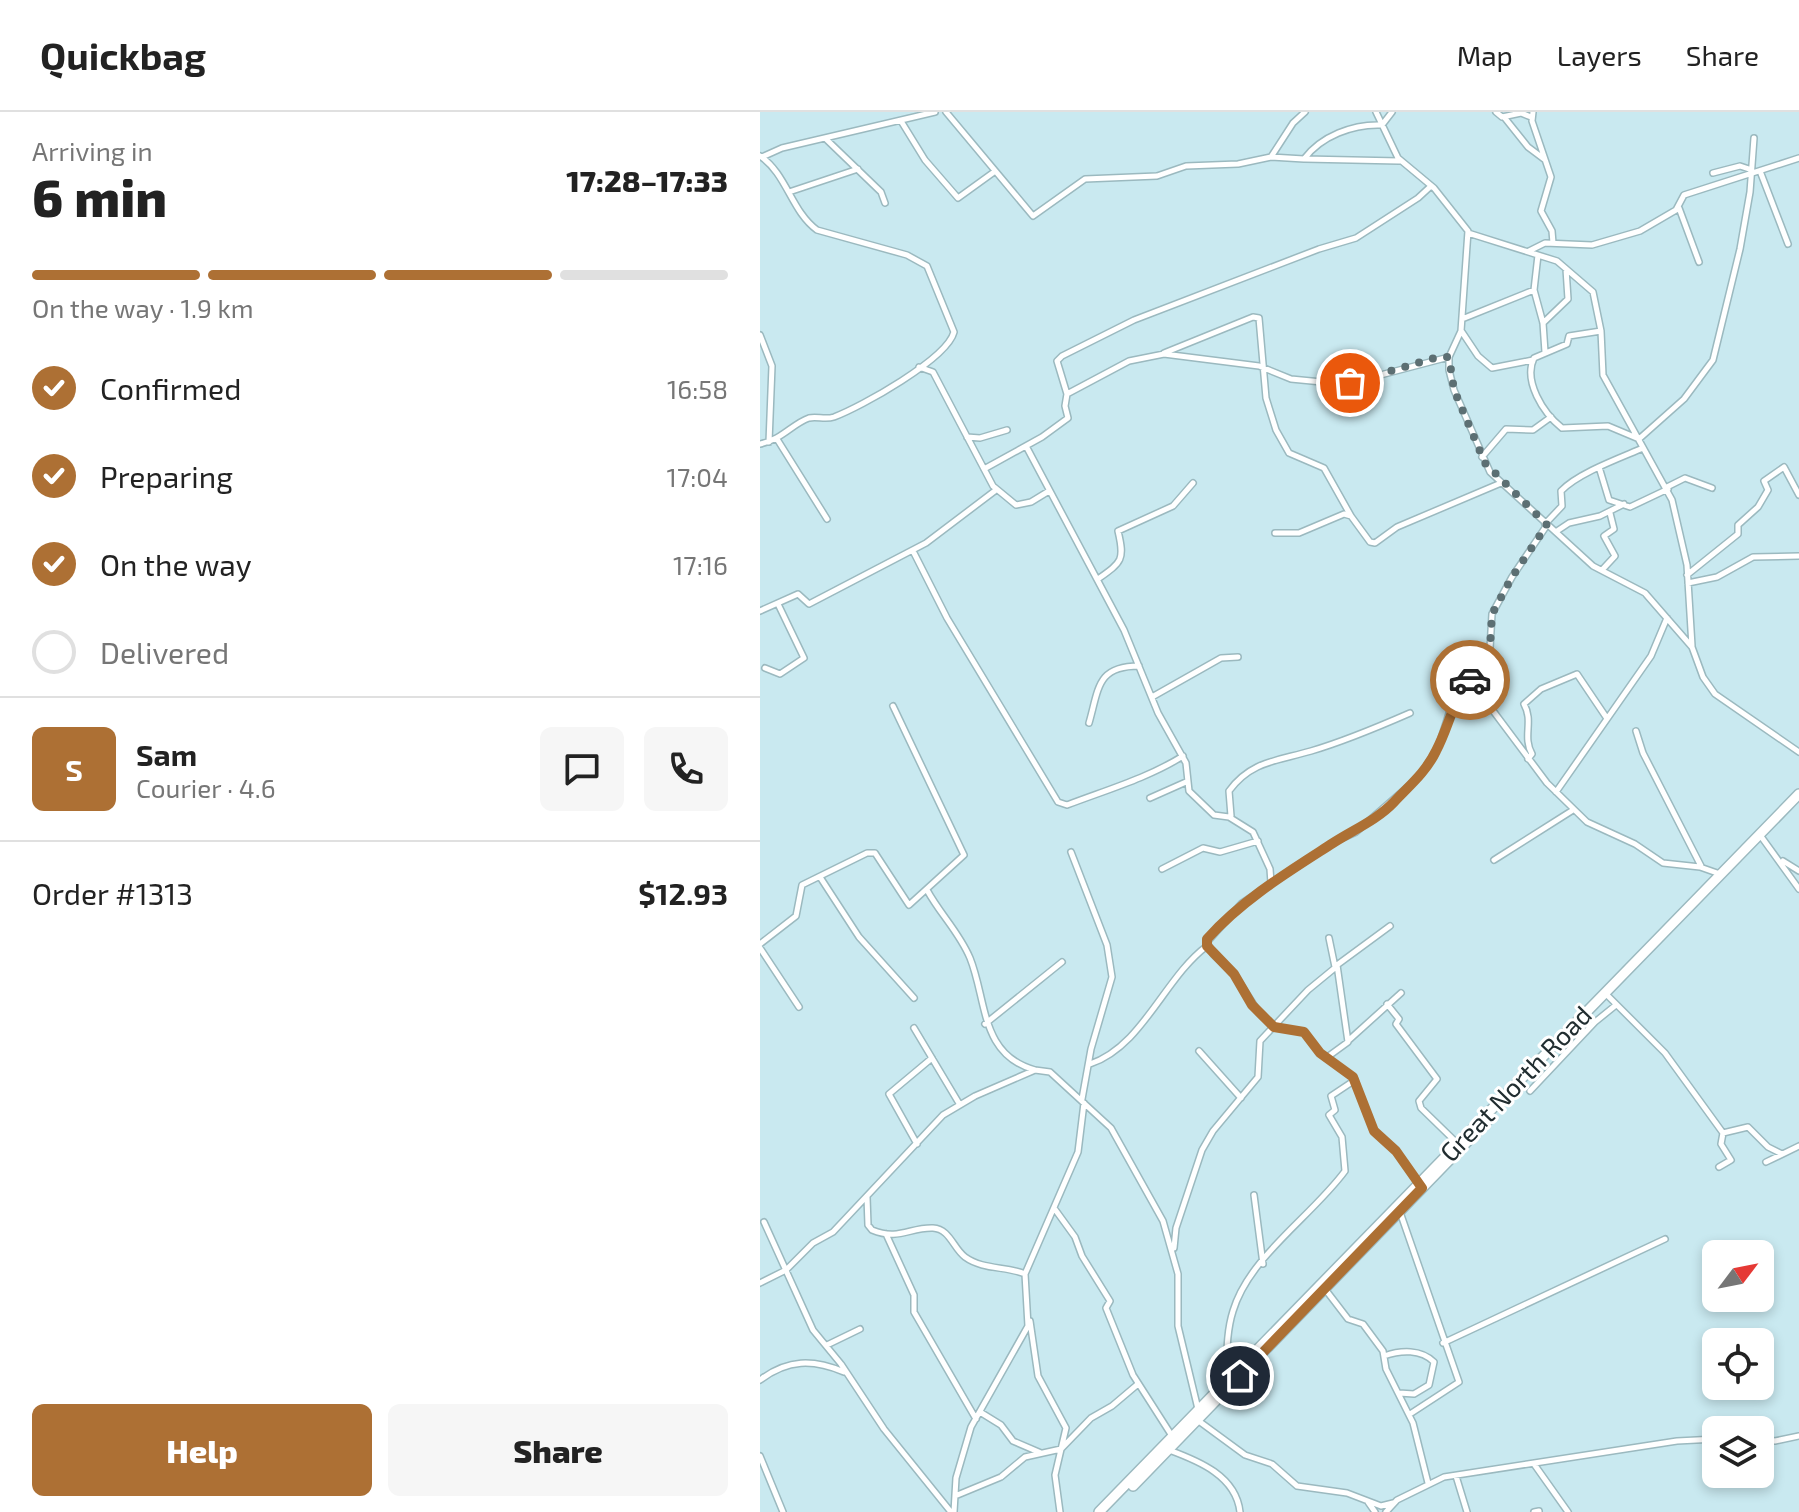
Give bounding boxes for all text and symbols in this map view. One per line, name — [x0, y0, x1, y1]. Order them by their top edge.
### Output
text: Quickbag — [40, 32, 206, 78]
text: Map — [1457, 38, 1513, 72]
text: Layers — [1557, 38, 1642, 72]
text: Share — [1686, 38, 1759, 72]
text: Arriving in — [32, 135, 153, 166]
text: 17:28–17:33 — [566, 162, 728, 198]
text: 6 min — [32, 165, 167, 227]
text: On the way · 1.9 km — [32, 292, 254, 323]
pin — [1316, 349, 1384, 417]
icon: bag — [1328, 361, 1372, 405]
icon: check — [32, 366, 76, 410]
text: Confirmed — [100, 370, 241, 406]
text: 16:58 — [667, 373, 728, 404]
icon: check — [32, 454, 76, 498]
text: Preparing — [100, 458, 233, 494]
text: 17:04 — [667, 461, 728, 492]
icon: check — [32, 542, 76, 586]
text: On the way — [100, 546, 252, 582]
text: 17:16 — [673, 549, 728, 580]
text: Delivered — [100, 634, 229, 670]
courier — [1430, 640, 1510, 720]
icon: car — [1448, 658, 1492, 702]
button: chat — [540, 727, 624, 811]
button: phone — [644, 727, 728, 811]
text: Sam — [136, 736, 197, 772]
text: S — [65, 751, 83, 787]
text: Courier · 4.6 — [136, 772, 276, 803]
text: Order #1313 — [32, 875, 193, 911]
text: $12.93 — [638, 875, 728, 911]
street label: Great North Road — [1433, 999, 1597, 1167]
north arrow — [1702, 1240, 1774, 1312]
map controls — [1702, 1240, 1774, 1488]
button: locate — [1702, 1328, 1774, 1400]
pin — [1206, 1342, 1274, 1410]
icon: home — [1218, 1354, 1262, 1398]
button: Help — [32, 1404, 372, 1496]
button: Share — [388, 1404, 728, 1496]
button: layers — [1702, 1416, 1774, 1488]

